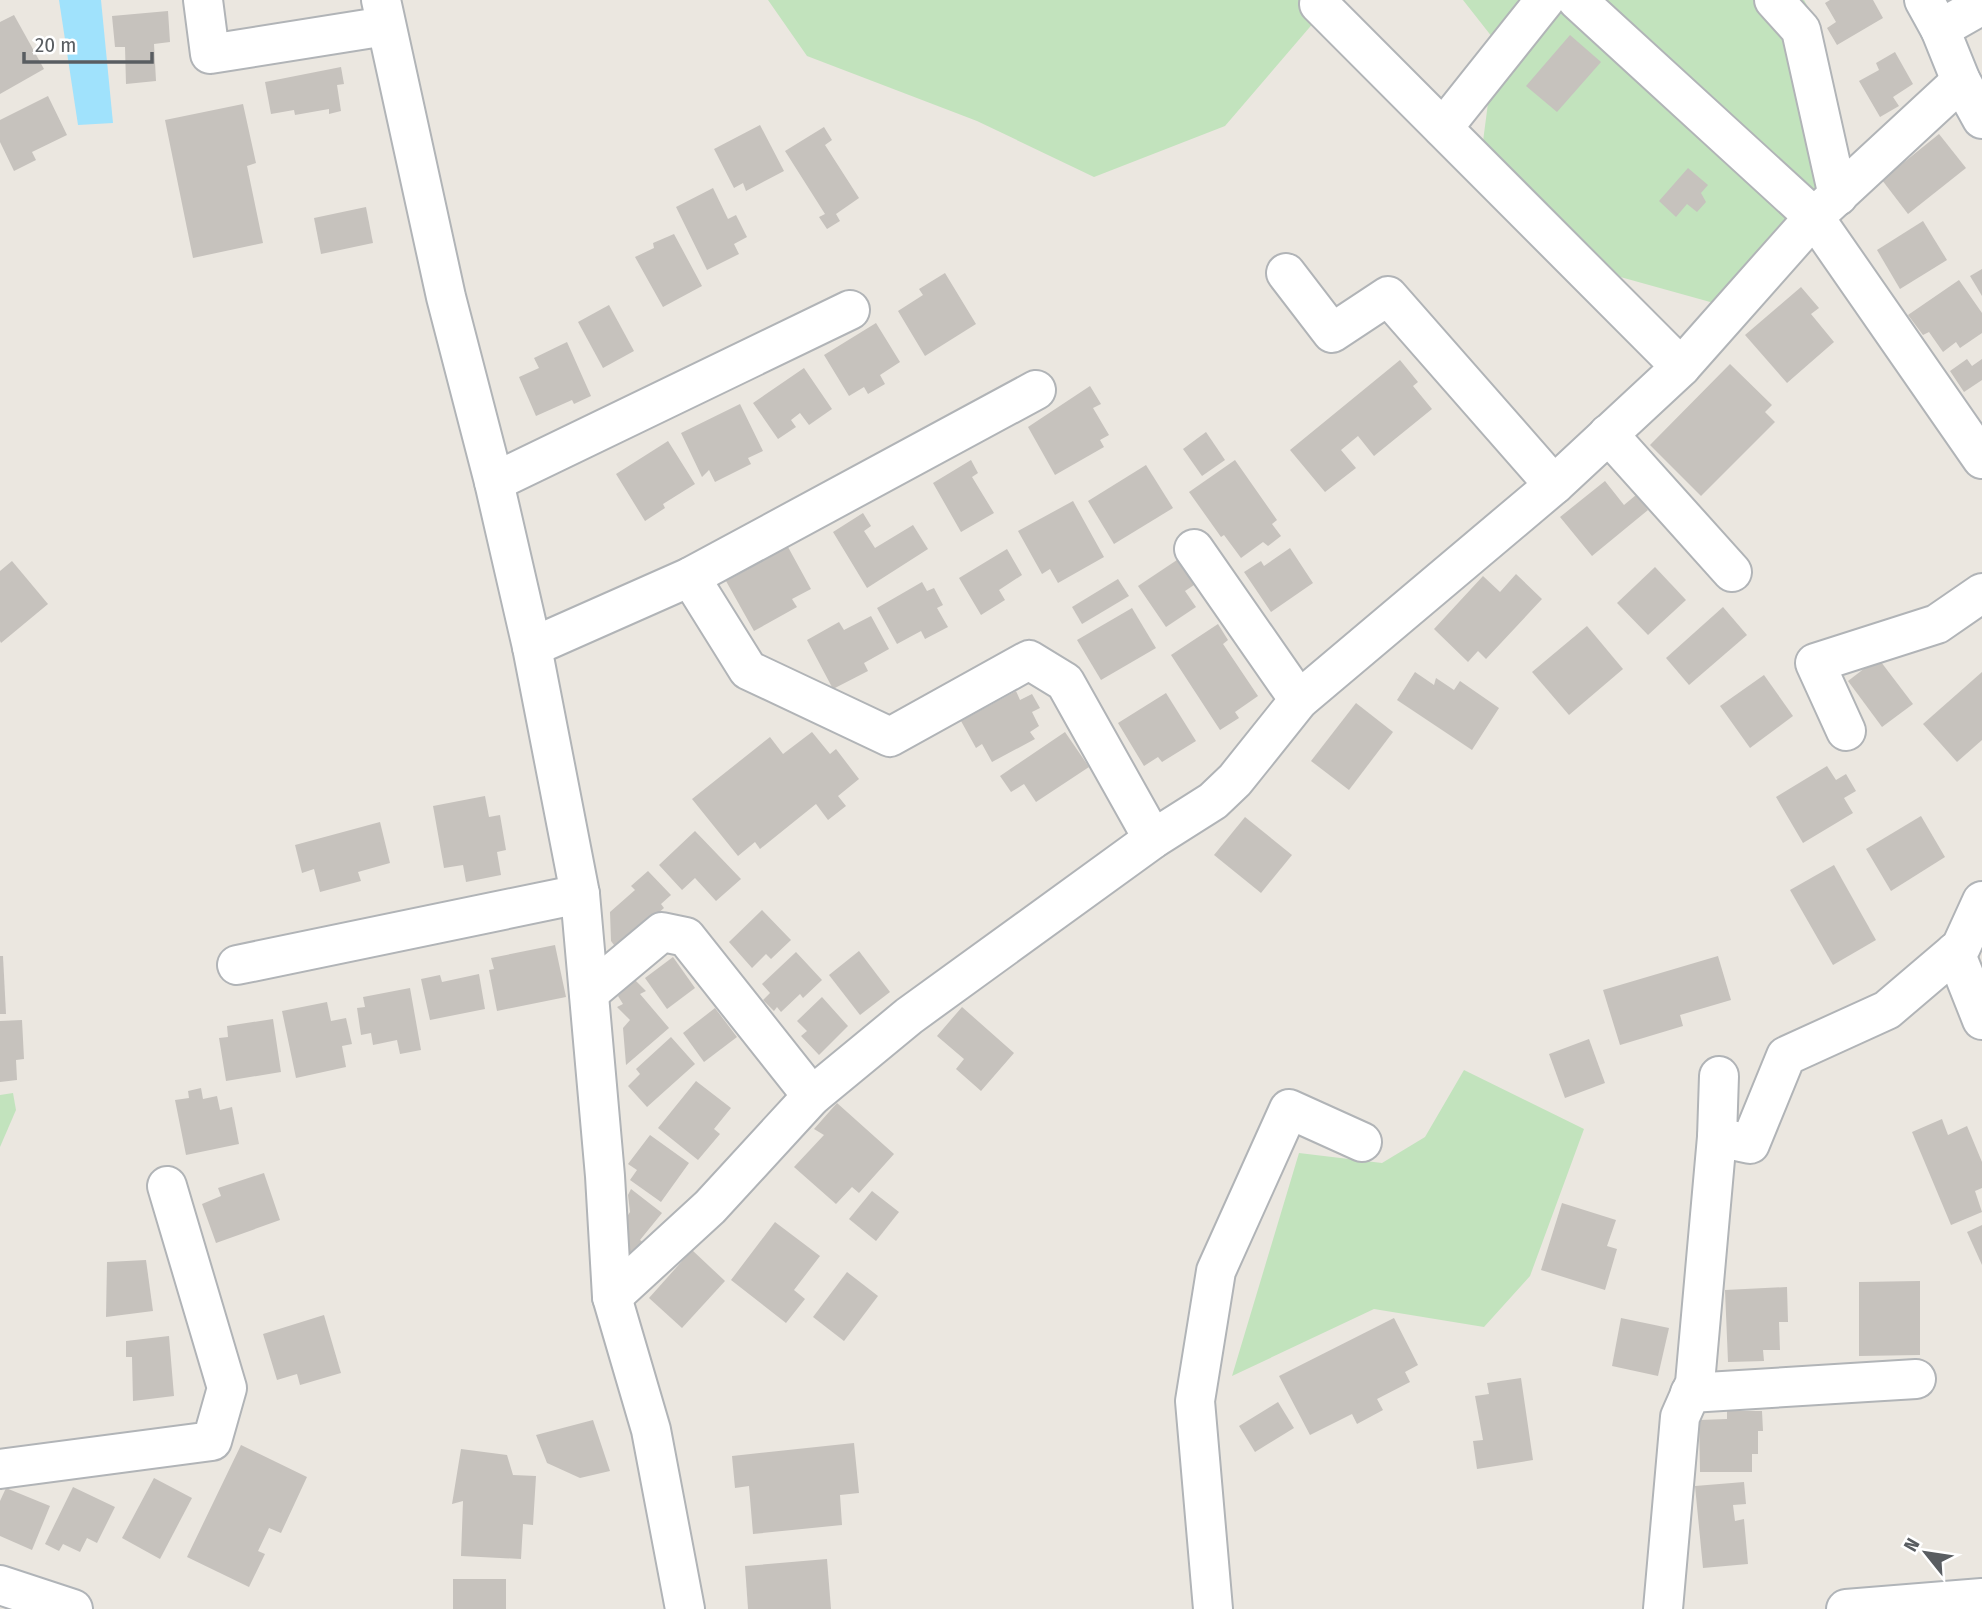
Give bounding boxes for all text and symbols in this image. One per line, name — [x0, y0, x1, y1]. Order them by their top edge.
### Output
scale bar — [24, 21, 152, 65]
text: 20 m — [35, 32, 76, 58]
north arrow — [1891, 1518, 1961, 1588]
text: N — [1899, 1534, 1925, 1555]

